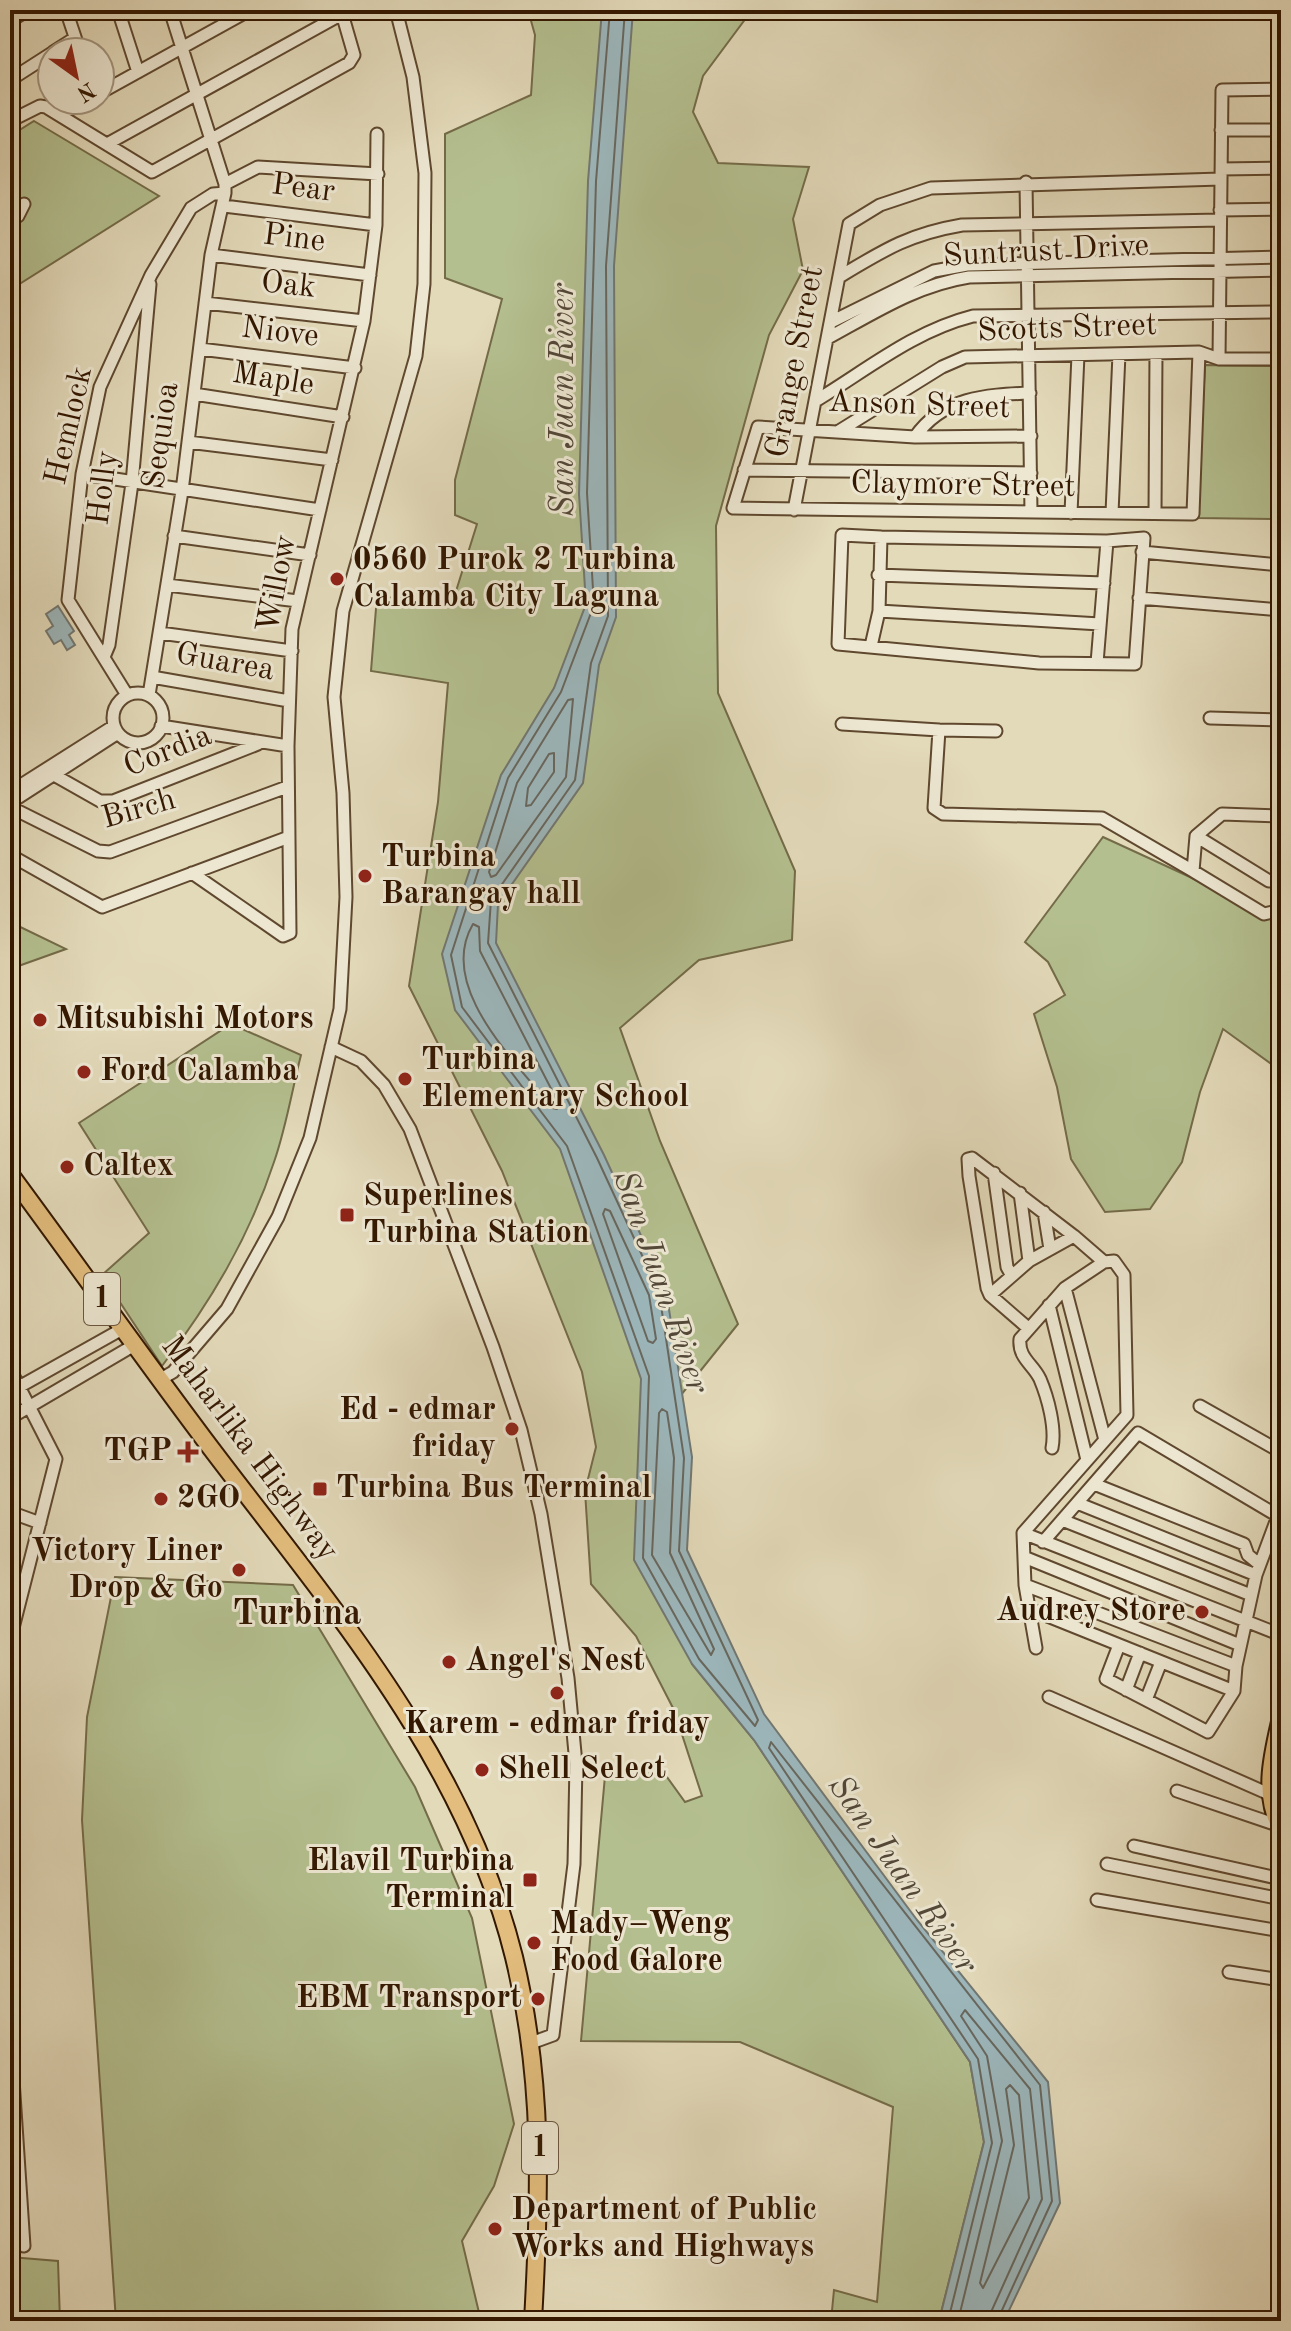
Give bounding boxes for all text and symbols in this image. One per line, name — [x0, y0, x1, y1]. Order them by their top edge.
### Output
north arrow — [36, 36, 116, 116]
text: N — [73, 77, 99, 105]
street label: Pear — [269, 169, 337, 209]
street label: Pine — [261, 219, 327, 259]
street label: Suntrust Drive — [942, 231, 1150, 273]
street label: Grange Street — [762, 263, 830, 461]
street label: Oak — [259, 267, 317, 305]
water label: San Juan River — [547, 282, 581, 517]
street label: Scotts Street — [977, 310, 1157, 348]
street label: Niove — [239, 312, 321, 354]
street label: Maple — [230, 358, 316, 402]
street label: Hemlock — [41, 364, 99, 488]
street label: Sequioa — [139, 380, 185, 492]
street label: Anson Street — [827, 387, 1011, 425]
street label: Holly — [84, 449, 124, 527]
street label: Claymore Street — [850, 468, 1076, 504]
street label: Willow — [253, 532, 303, 636]
place label: 0560 Purok 2 Turbina Calamba City Laguna — [353, 545, 676, 614]
marker: 0560 Purok 2 Turbina Calamba City Laguna — [328, 570, 346, 588]
street label: Guarea — [173, 639, 277, 687]
street label: Cordia — [120, 720, 217, 784]
street label: Birch — [98, 784, 180, 836]
place label: Turbina Barangay hall — [381, 842, 581, 911]
marker: Turbina Barangay hall — [356, 867, 374, 885]
place label: Mitsubishi Motors — [56, 1004, 313, 1036]
marker: Mitsubishi Motors — [31, 1011, 49, 1029]
place label: Turbina Elementary School — [421, 1045, 689, 1114]
place label: Ford Calamba — [100, 1056, 298, 1088]
marker: Ford Calamba — [75, 1063, 93, 1081]
marker: Turbina Elementary School — [396, 1070, 414, 1088]
place label: Caltex — [83, 1151, 174, 1183]
marker: Caltex — [58, 1158, 76, 1176]
water label: San Juan River — [606, 1166, 715, 1399]
place label: Superlines Turbina Station — [363, 1181, 590, 1250]
marker: Superlines Turbina Station — [338, 1206, 356, 1224]
road number: 1 — [84, 1273, 120, 1325]
street label: Maharlika Highway — [154, 1331, 344, 1567]
place label: Ed - edmar friday — [339, 1395, 496, 1464]
marker: Ed - edmar friday — [503, 1420, 521, 1438]
place label: TGP — [104, 1436, 172, 1468]
marker: TGP — [179, 1443, 197, 1461]
place label: Turbina Bus Terminal — [336, 1473, 652, 1505]
marker: Turbina Bus Terminal — [311, 1480, 329, 1498]
place label: 2GO — [177, 1483, 240, 1515]
marker: 2GO — [152, 1490, 170, 1508]
place label: Victory Liner Drop & Go — [31, 1536, 223, 1605]
marker: Victory Liner Drop & Go — [230, 1561, 248, 1579]
place label: Audrey Store — [996, 1596, 1186, 1628]
district label: Turbina — [232, 1597, 362, 1633]
marker: Audrey Store — [1193, 1603, 1211, 1621]
place label: Angel's Nest — [465, 1646, 645, 1678]
marker: Angel's Nest — [440, 1653, 458, 1671]
marker: Karem - edmar friday — [548, 1684, 566, 1702]
place label: Karem - edmar friday — [404, 1709, 710, 1741]
place label: Shell Select — [498, 1754, 666, 1786]
marker: Shell Select — [473, 1761, 491, 1779]
water label: San Juan River — [821, 1770, 984, 1982]
place label: Elavil Turbina Terminal — [307, 1846, 514, 1915]
marker: Elavil Turbina Terminal — [521, 1871, 539, 1889]
place label: Mady–Weng Food Galore — [550, 1909, 731, 1978]
marker: Mady–Weng Food Galore — [525, 1934, 543, 1952]
place label: EBM Transport — [296, 1983, 522, 2015]
marker: EBM Transport — [529, 1990, 547, 2008]
road number: 1 — [522, 2122, 558, 2174]
place label: Department of Public Works and Highways — [511, 2195, 817, 2264]
marker: Department of Public Works and Highways — [486, 2220, 504, 2238]

